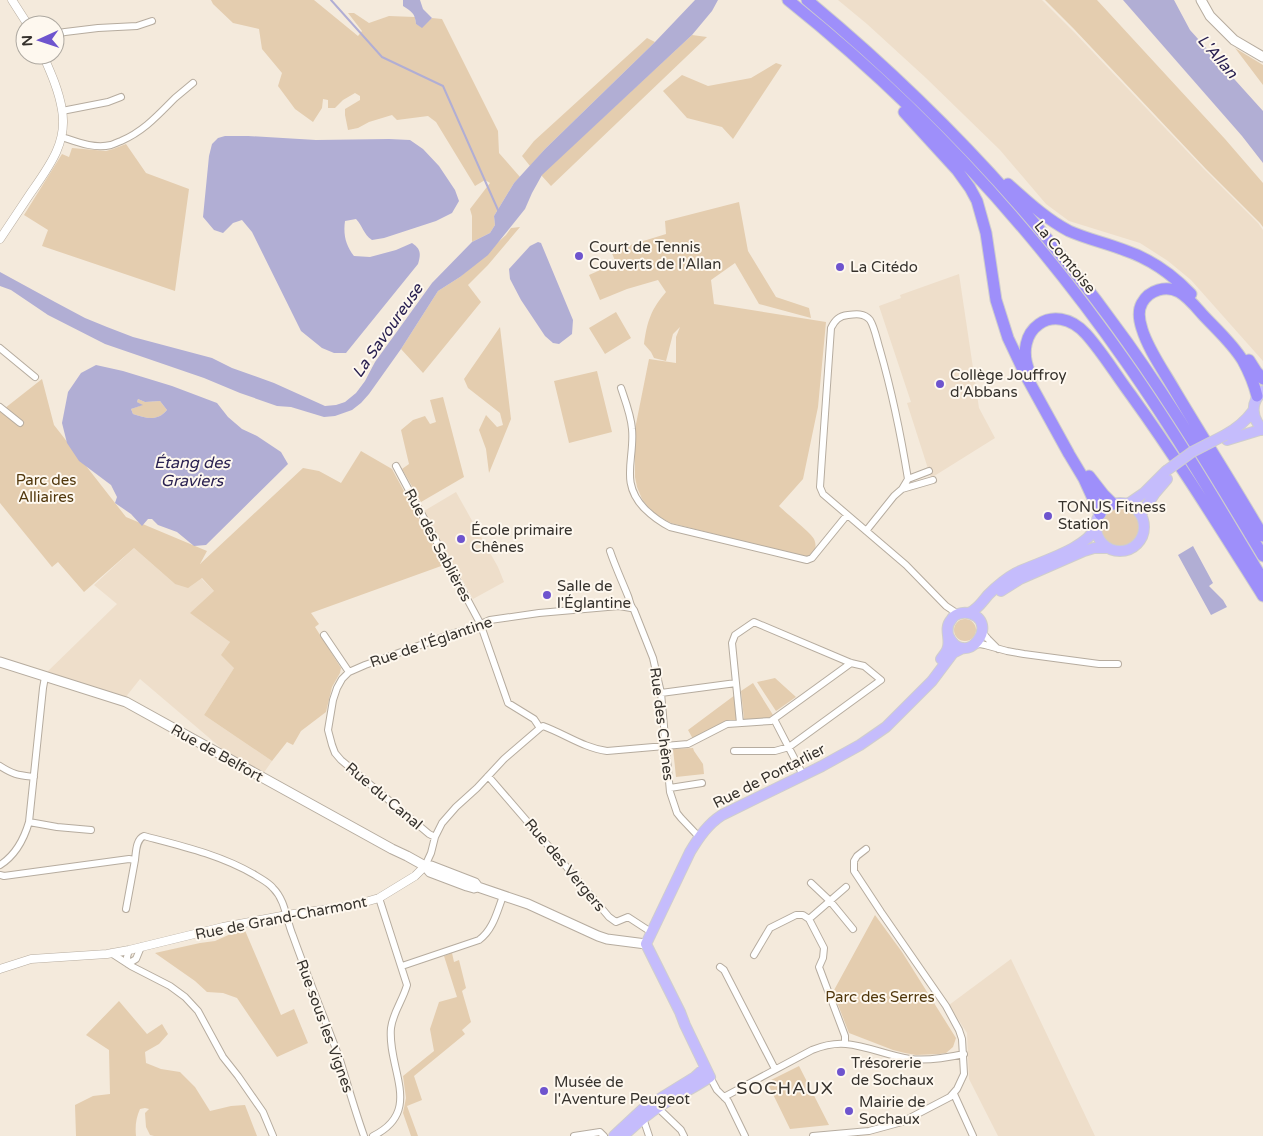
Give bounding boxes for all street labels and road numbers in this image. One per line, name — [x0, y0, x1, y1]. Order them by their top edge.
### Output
street label: La Comtoise — [1030, 217, 1100, 297]
street label: Rue des Sablières — [401, 485, 475, 605]
street label: Rue de l'Églantine — [367, 613, 495, 671]
street label: Rue des Chênes — [646, 666, 678, 782]
street label: Rue de Belfort — [168, 720, 266, 786]
street label: Rue de Pontarlier — [710, 740, 828, 812]
street label: Rue du Canal — [342, 759, 426, 833]
street label: Rue des Vergers — [521, 815, 609, 915]
street label: Rue de Grand-Charmont — [194, 892, 369, 944]
street label: Rue sous les Vignes — [293, 957, 357, 1095]

